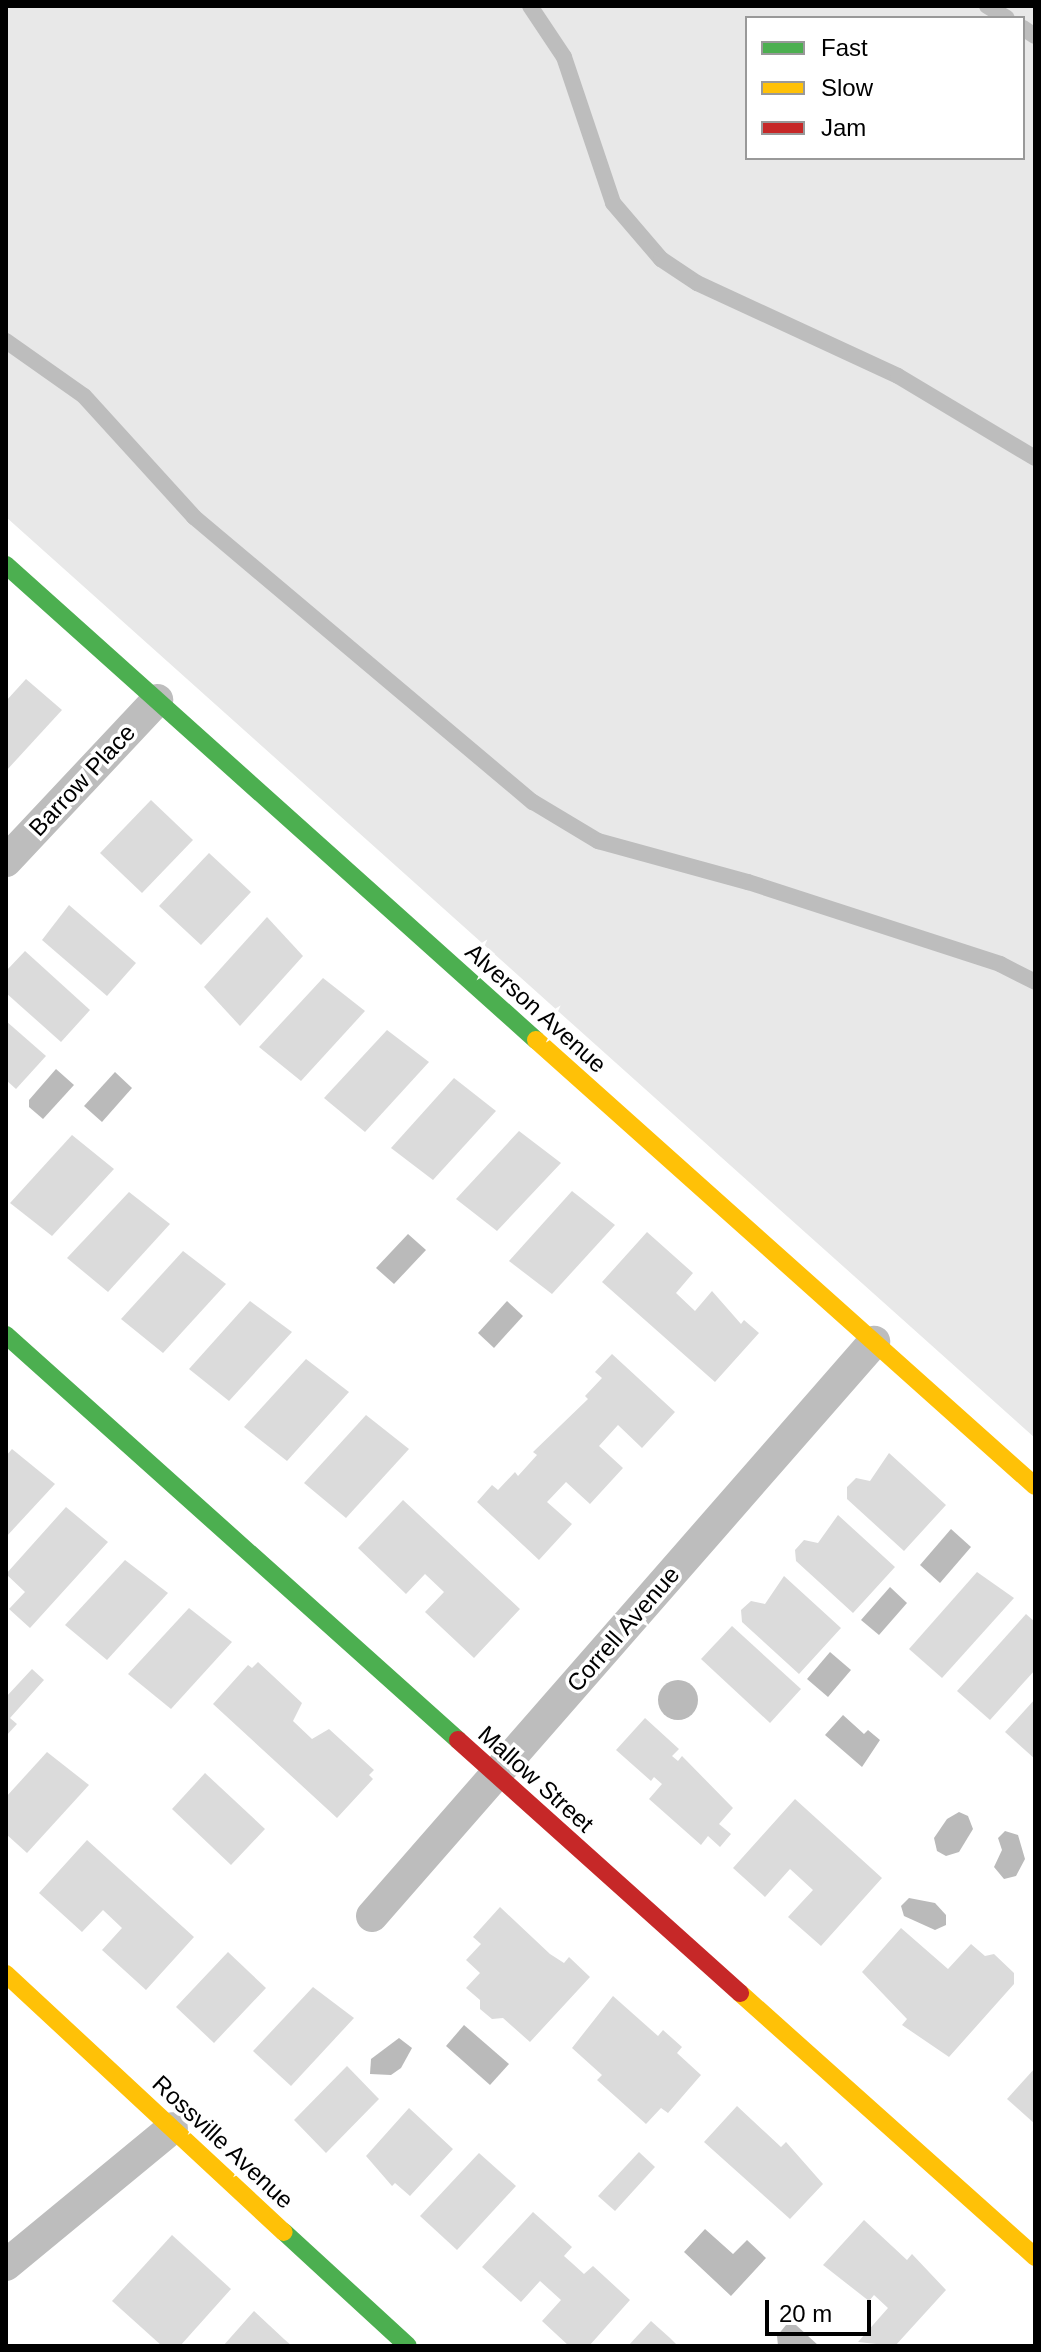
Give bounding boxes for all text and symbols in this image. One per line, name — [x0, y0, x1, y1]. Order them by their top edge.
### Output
legend — [745, 16, 1025, 160]
text: Fast — [821, 34, 868, 61]
text: Slow — [821, 74, 873, 101]
text: Jam — [821, 114, 866, 141]
street label: Barrow Place — [23, 718, 141, 842]
street label: Alverson Avenue — [459, 937, 613, 1079]
street label: Correll Avenue — [560, 1560, 686, 1698]
street label: Mallow Street — [472, 1720, 600, 1838]
street label: Rossville Avenue — [146, 2069, 300, 2215]
scale bar — [769, 2284, 875, 2334]
text: 20 m — [779, 2300, 832, 2327]

